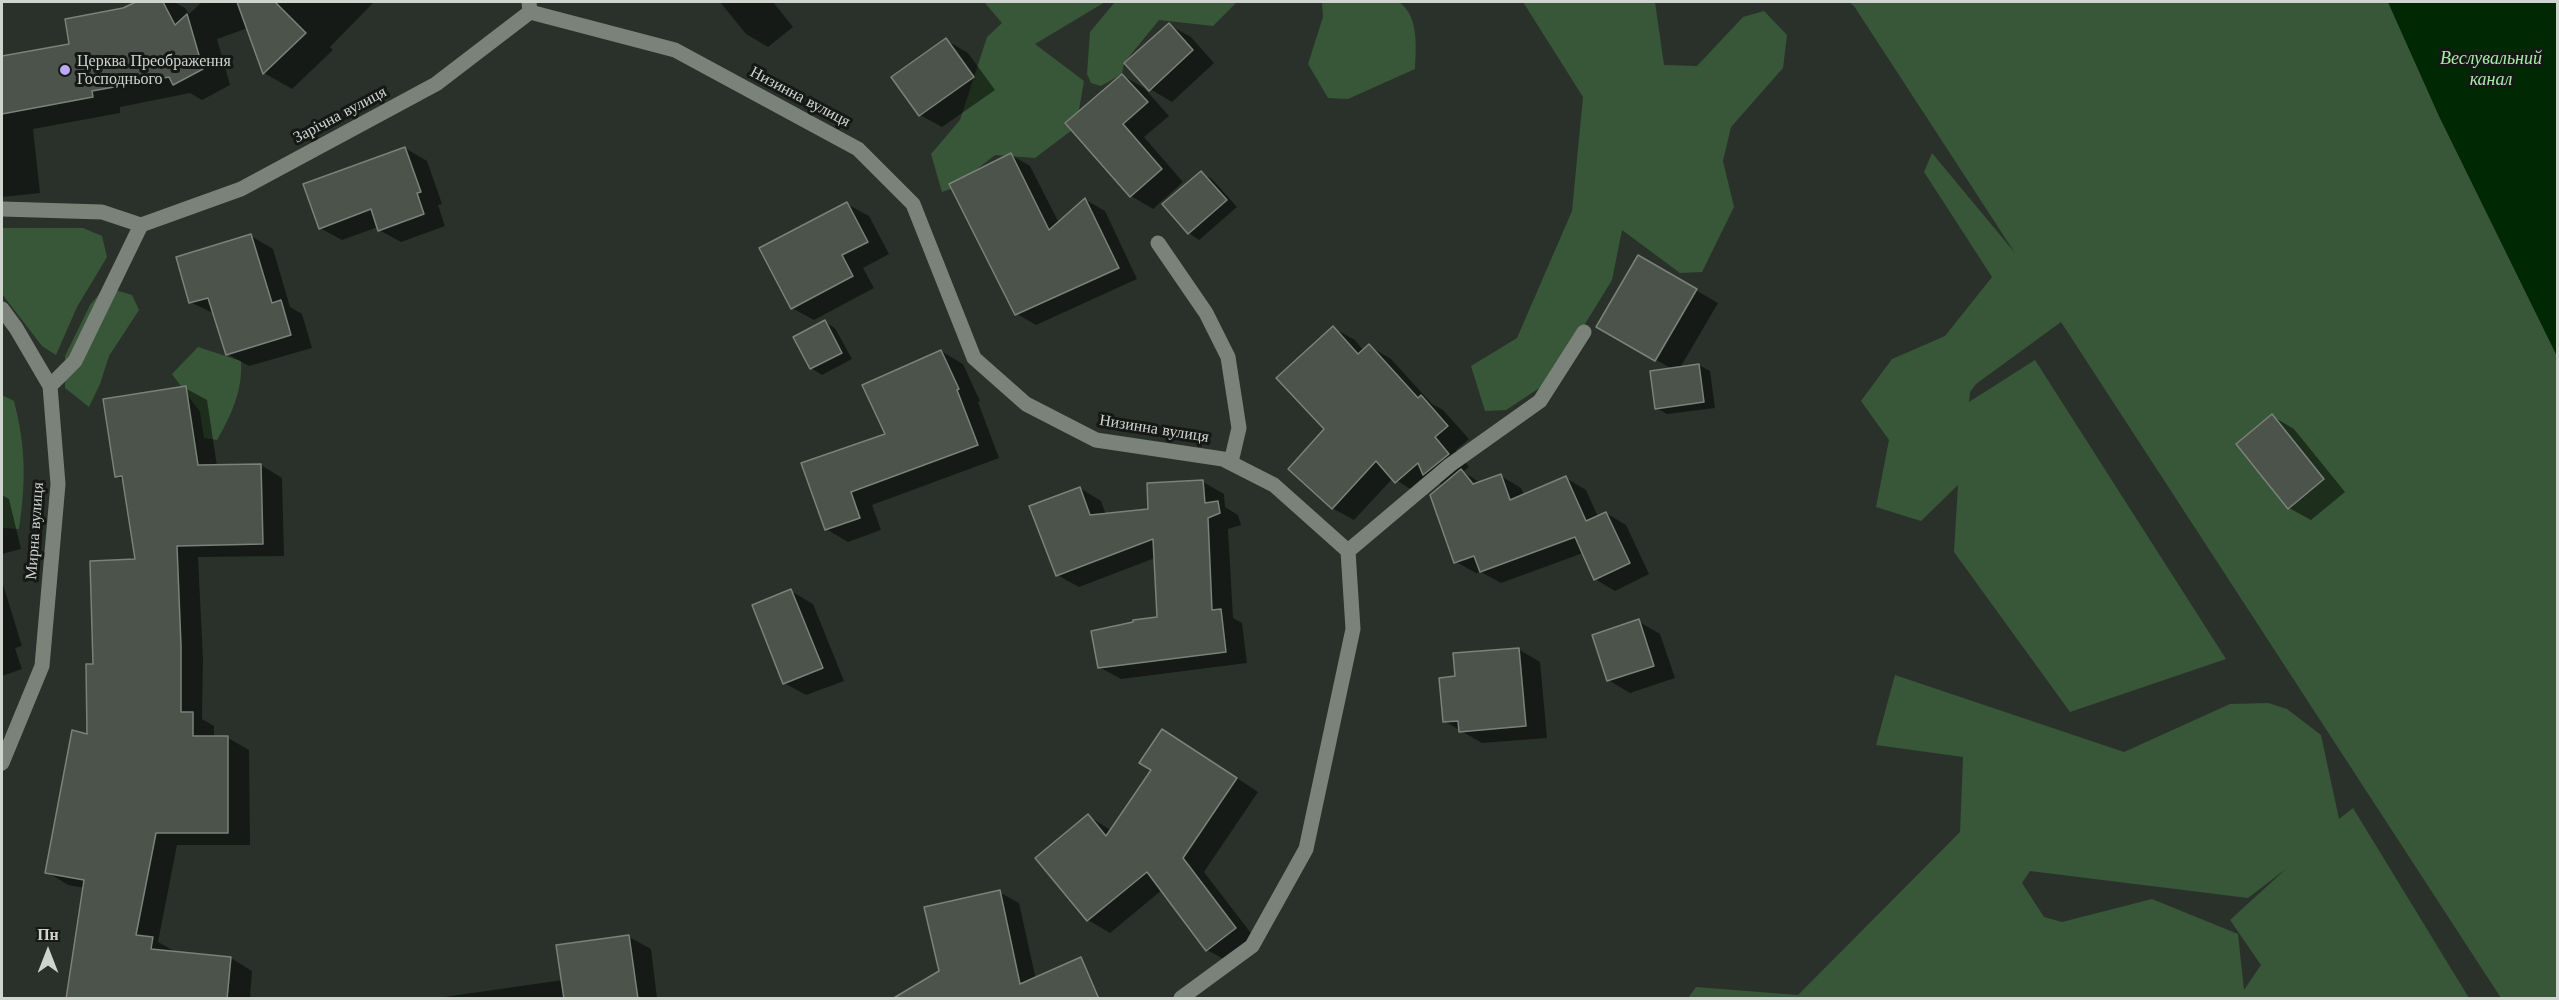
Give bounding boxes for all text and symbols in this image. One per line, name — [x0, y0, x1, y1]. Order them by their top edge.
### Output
water label: Веслувальний канал — [2440, 48, 2542, 90]
place label: Церква Преображення Господнього — [77, 51, 231, 89]
marker: Церква Преображення Господнього — [58, 63, 72, 77]
street label: Низинна вулиця — [747, 63, 853, 131]
street label: Зарічна вулиця — [290, 82, 390, 148]
street label: Низинна вулиця — [1098, 411, 1210, 447]
street label: Мирна вулиця — [22, 482, 48, 580]
north arrow — [18, 922, 78, 982]
text: Пн — [37, 924, 59, 944]

